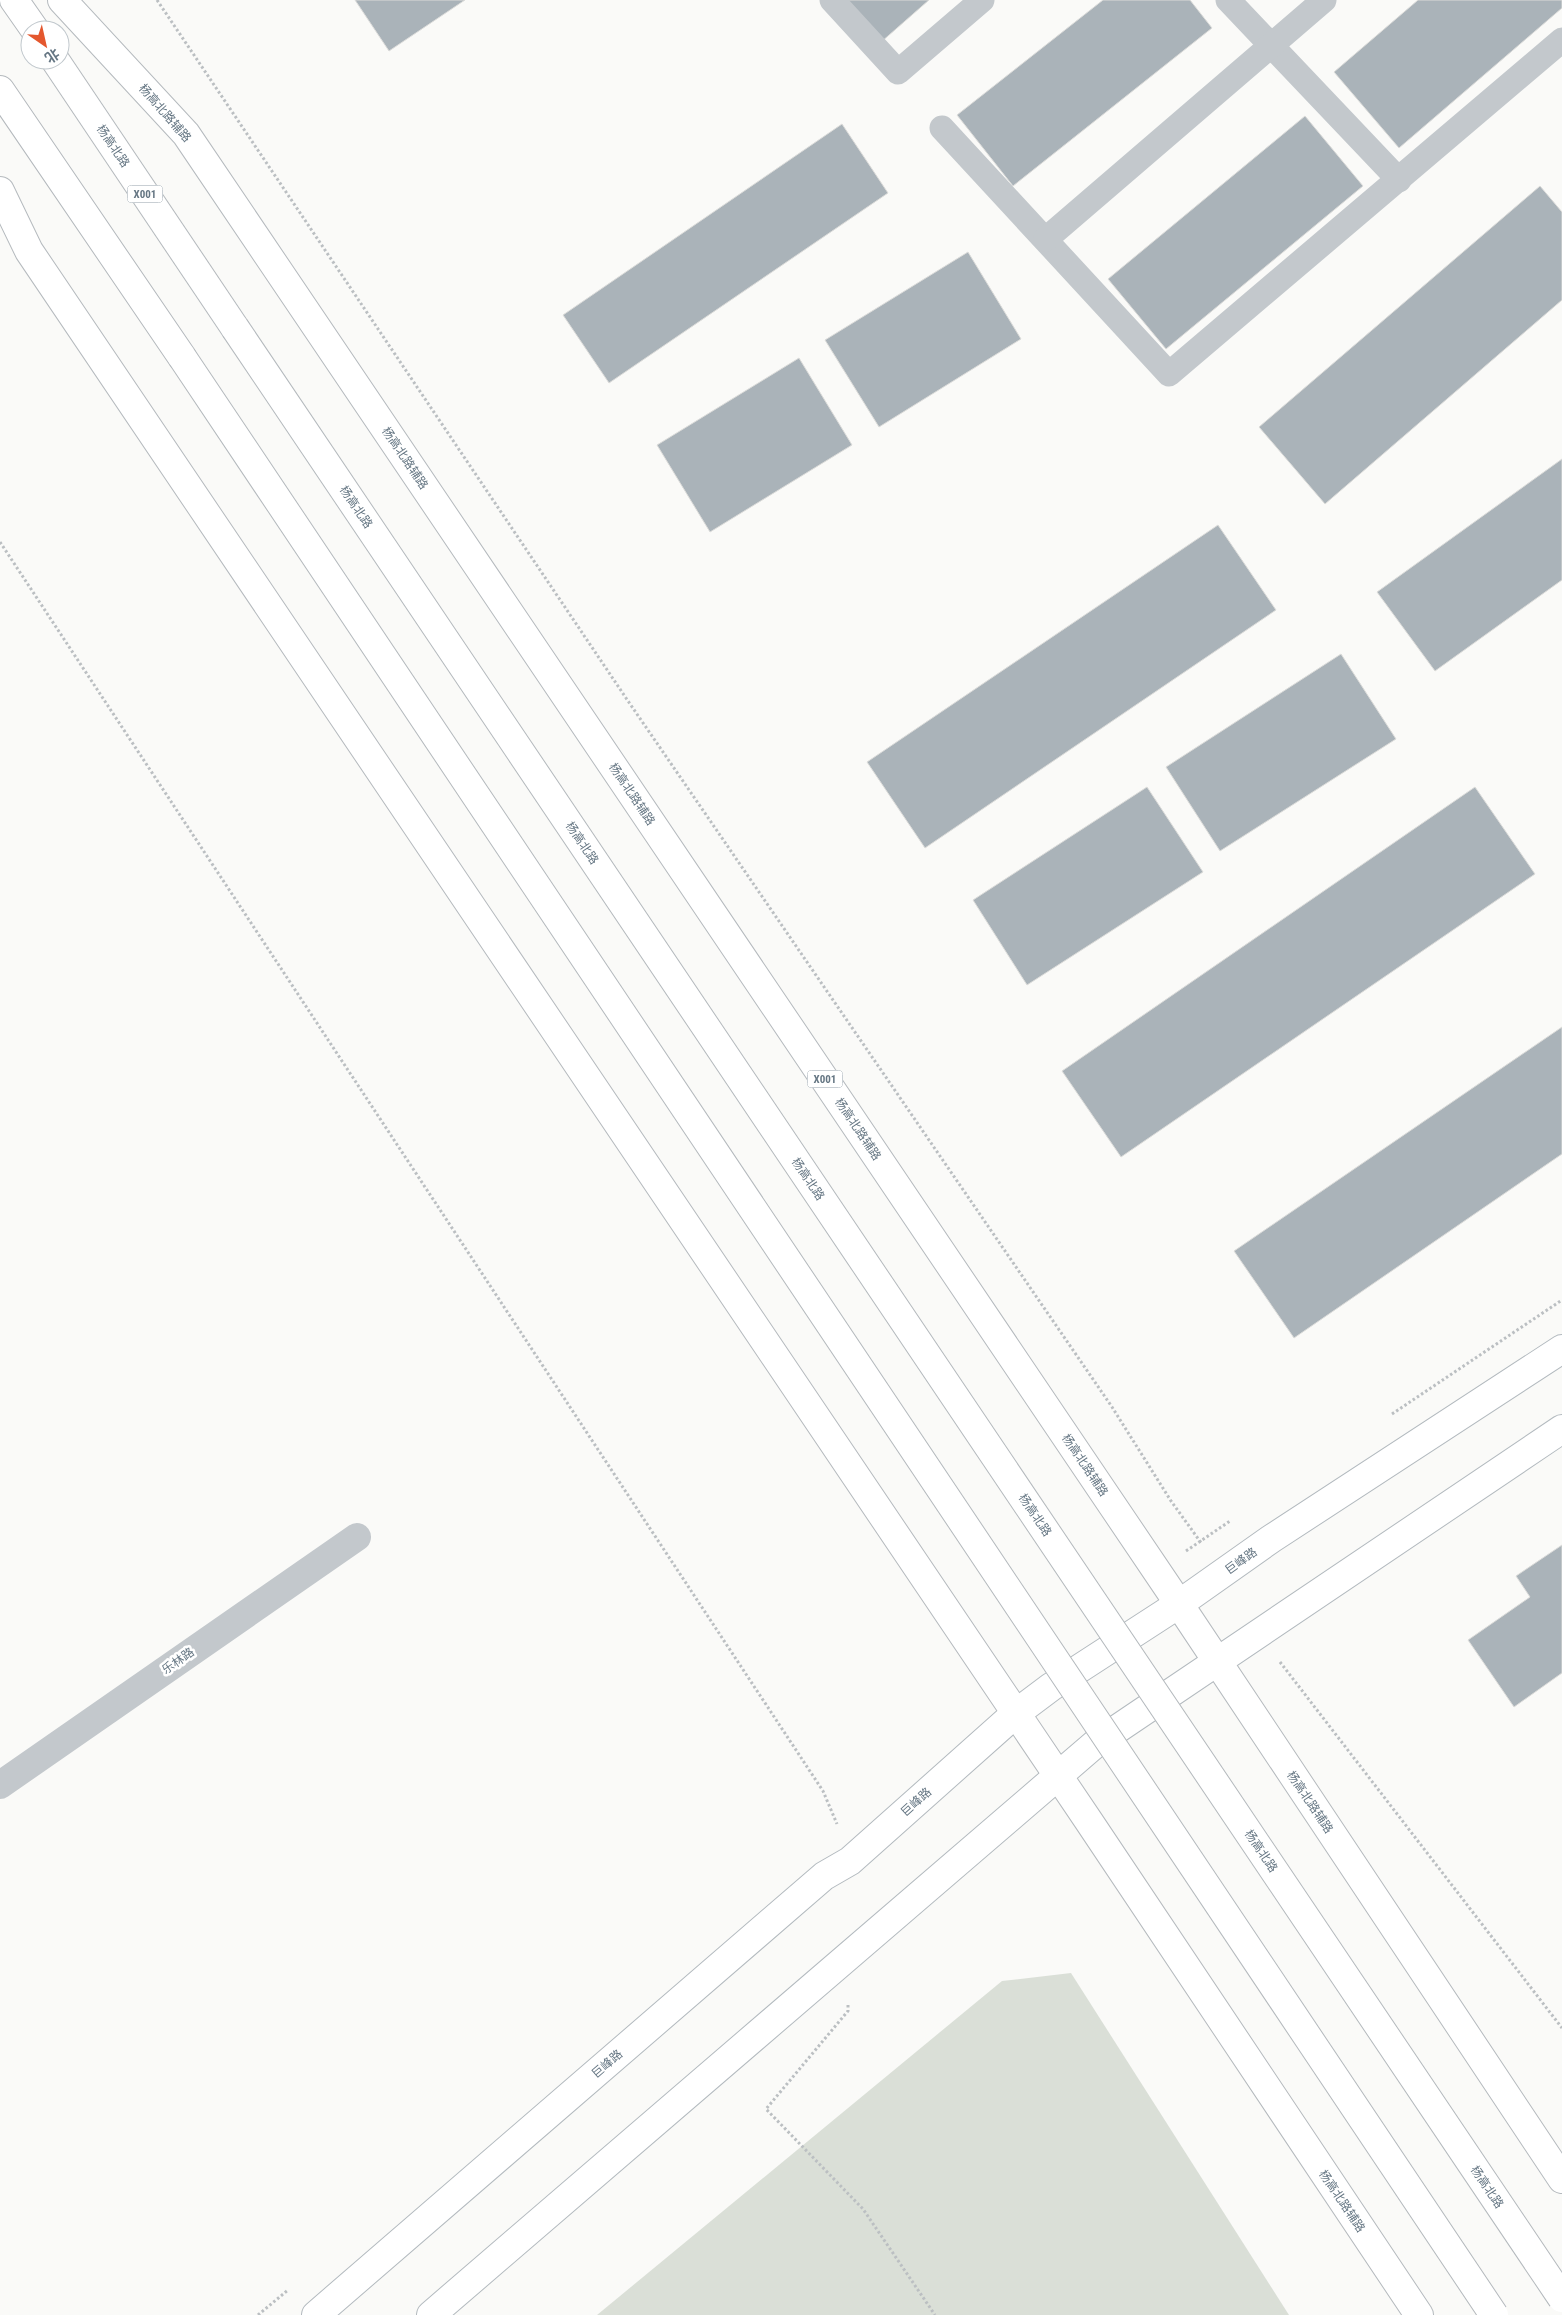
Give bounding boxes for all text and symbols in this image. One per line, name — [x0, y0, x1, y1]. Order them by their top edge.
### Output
north arrow — [20, 20, 70, 70]
text: 北 — [42, 45, 63, 66]
street label: 杨高北路辅路 — [136, 81, 194, 145]
street label: 杨高北路 — [94, 122, 132, 170]
road number: X001 — [128, 185, 162, 202]
street label: 杨高北路辅路 — [379, 424, 431, 492]
street label: 杨高北路 — [337, 483, 375, 531]
street label: 杨高北路辅路 — [606, 760, 658, 828]
street label: 杨高北路 — [563, 819, 601, 867]
road number: X001 — [808, 1070, 842, 1088]
street label: 杨高北路辅路 — [832, 1095, 884, 1163]
street label: 杨高北路 — [789, 1155, 827, 1203]
street label: 杨高北路辅路 — [1059, 1431, 1111, 1499]
street label: 杨高北路 — [1016, 1491, 1054, 1539]
street label: 巨峰路 — [1222, 1545, 1260, 1577]
street label: 乐林路 — [159, 1645, 197, 1677]
street label: 杨高北路辅路 — [1284, 1768, 1336, 1836]
street label: 巨峰路 — [898, 1785, 934, 1819]
street label: 杨高北路 — [1242, 1827, 1280, 1875]
street label: 巨峰路 — [589, 2047, 625, 2081]
street label: 杨高北路 — [1468, 2163, 1506, 2211]
street label: 杨高北路辅路 — [1316, 2167, 1368, 2235]

